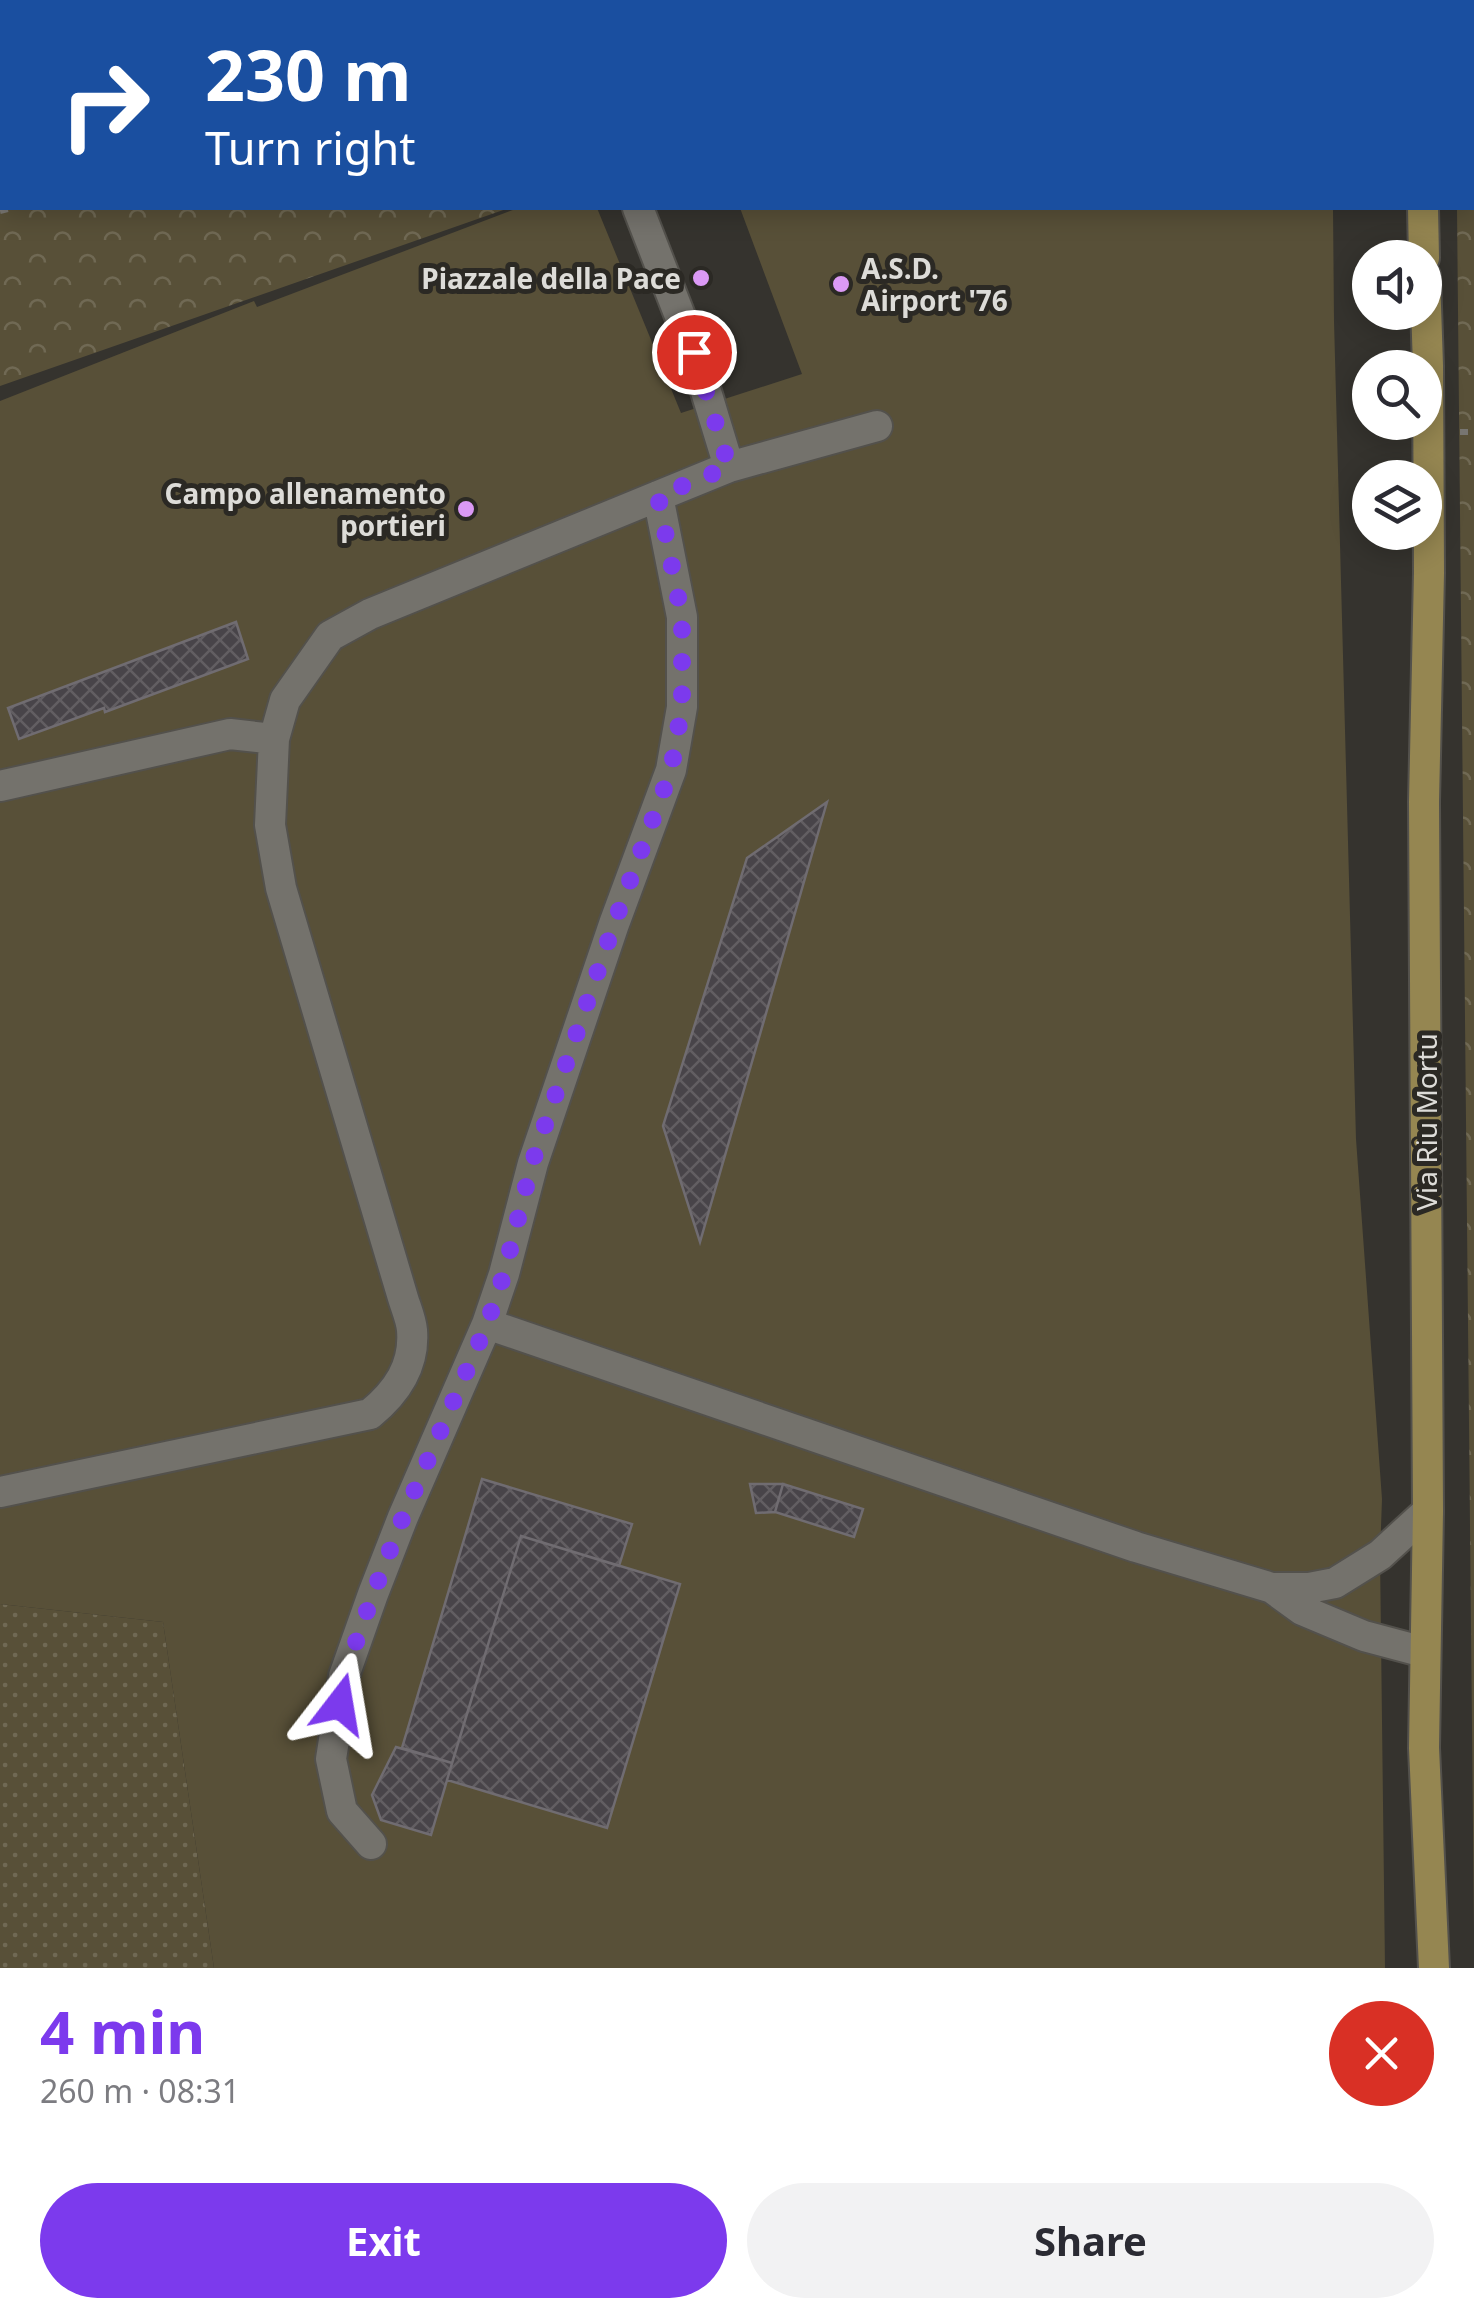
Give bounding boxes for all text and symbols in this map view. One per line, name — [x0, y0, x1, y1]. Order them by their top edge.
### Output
text: 230 m — [205, 26, 412, 122]
icon: right — [40, 40, 170, 170]
text: Turn right — [205, 117, 416, 178]
map controls — [1352, 240, 1442, 550]
button: sound — [1352, 240, 1442, 330]
place label: A.S.D. Airport '76 — [861, 249, 1008, 319]
place label: Piazzale della Pace — [421, 259, 681, 297]
marker: Piazzale della Pace — [690, 267, 712, 289]
marker: A.S.D. Airport '76 — [830, 273, 852, 295]
pin — [652, 310, 737, 395]
icon: arrive — [667, 325, 722, 380]
button: search — [1352, 350, 1442, 440]
button: layers — [1352, 460, 1442, 550]
place label: Campo allenamento portieri — [164, 474, 446, 544]
marker: Campo allenamento portieri — [455, 498, 477, 520]
street label: Via Riu Mortu — [1407, 1033, 1445, 1211]
position arrow — [288, 1652, 392, 1756]
text: 4 min — [40, 1990, 205, 2072]
button: close — [1329, 2001, 1434, 2106]
text: 260 m · 08:31 — [40, 2069, 240, 2112]
button: Exit — [40, 2183, 727, 2298]
button: Share — [747, 2183, 1434, 2298]

